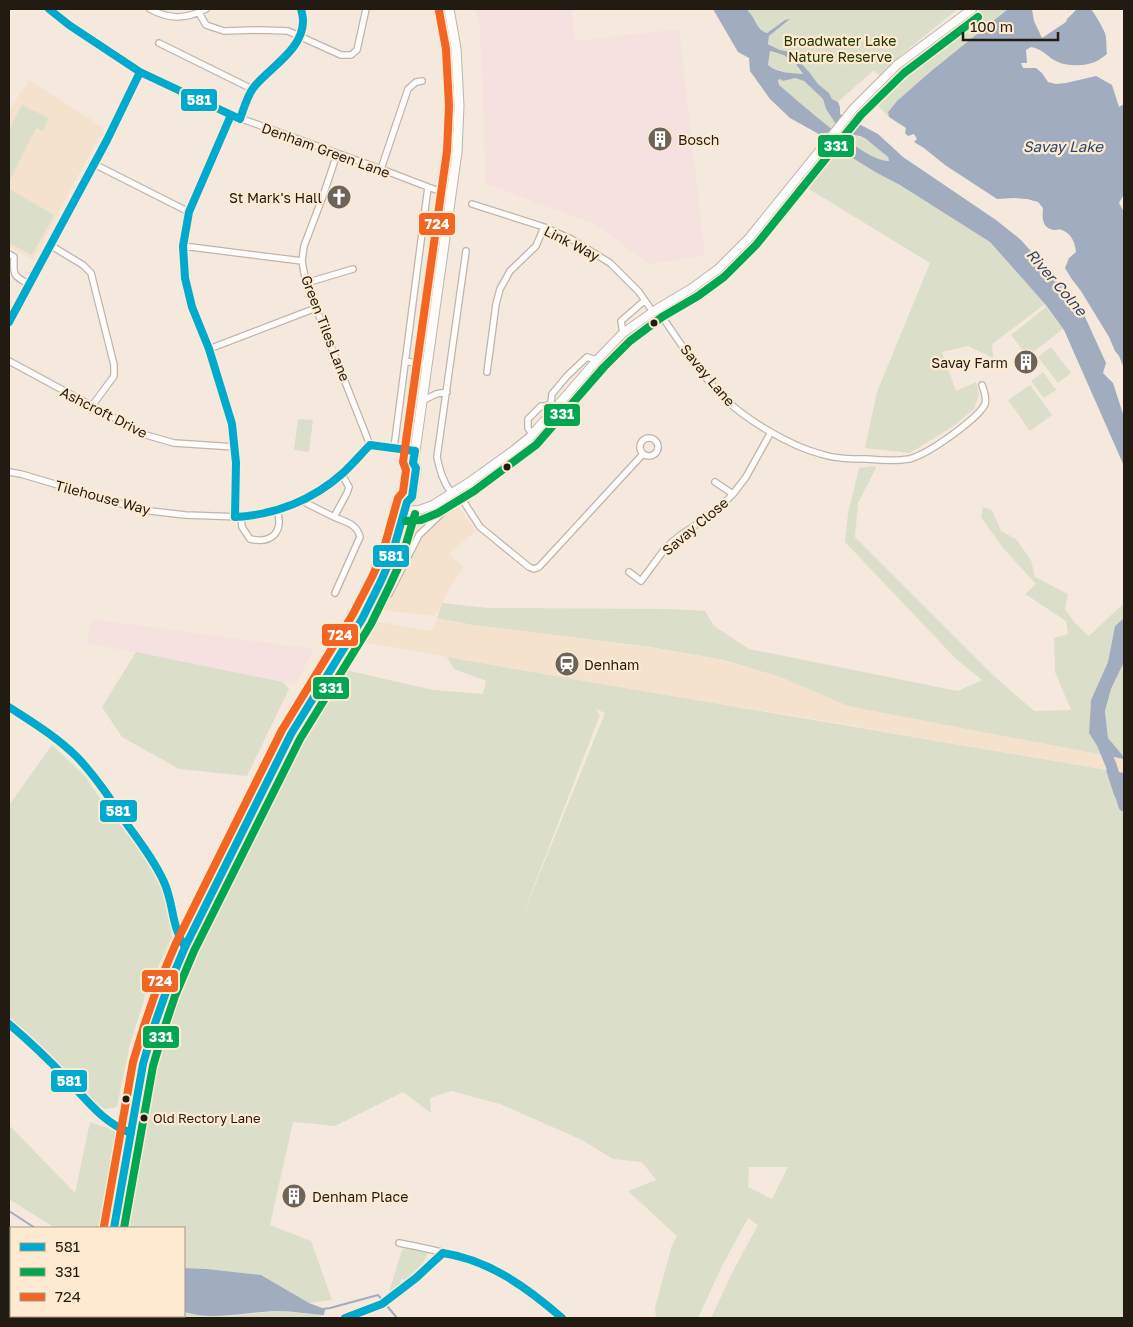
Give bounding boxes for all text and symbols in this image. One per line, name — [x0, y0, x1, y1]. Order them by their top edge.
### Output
scale bar — [963, 10, 1058, 42]
text: 100 m — [970, 17, 1013, 35]
park label: Broadwater Lake Nature Reserve — [784, 32, 896, 65]
line badge: 581 — [180, 88, 218, 112]
text: 581 — [187, 91, 211, 108]
street label: Denham Green Lane — [260, 119, 392, 181]
building icon: Bosch — [647, 126, 673, 152]
place label: Bosch — [678, 131, 719, 148]
line badge: 331 — [817, 134, 855, 158]
text: 331 — [824, 137, 848, 154]
water label: Savay Lake — [1023, 137, 1104, 156]
church icon: St Mark's Hall — [326, 184, 352, 210]
place label: St Mark's Hall — [229, 189, 322, 206]
line badge: 724 — [418, 212, 456, 236]
text: 724 — [425, 215, 450, 232]
street label: Link Way — [541, 222, 603, 264]
water label: River Colne — [1023, 245, 1092, 320]
street label: Green Tiles Lane — [298, 273, 354, 383]
unlabelled marker — [649, 318, 659, 328]
street label: Savay Lane — [677, 341, 739, 409]
building icon: Savay Farm — [1013, 349, 1039, 375]
place label: Savay Farm — [931, 354, 1008, 371]
street label: Ashcroft Drive — [58, 383, 150, 441]
line badge: 331 — [543, 403, 581, 427]
text: 331 — [550, 405, 574, 422]
unlabelled marker — [502, 462, 512, 472]
street label: Tilehouse Way — [54, 476, 153, 518]
street label: Savay Close — [659, 494, 731, 558]
line badge: 581 — [372, 544, 410, 568]
text: 581 — [379, 547, 403, 564]
line badge: 724 — [321, 623, 359, 647]
text: 724 — [328, 626, 353, 643]
station icon: Denham — [554, 651, 580, 677]
place label: Denham — [584, 656, 639, 673]
line badge: 331 — [312, 676, 350, 700]
text: 331 — [319, 679, 343, 696]
line badge: 581 — [99, 799, 138, 823]
text: 581 — [106, 802, 130, 819]
line badge: 724 — [141, 969, 179, 993]
text: 724 — [148, 972, 173, 989]
line badge: 331 — [142, 1025, 180, 1049]
text: 331 — [149, 1028, 173, 1045]
line badge: 581 — [50, 1069, 88, 1093]
text: 581 — [57, 1072, 81, 1089]
unlabelled marker — [121, 1094, 131, 1104]
place label: Old Rectory Lane — [153, 1110, 261, 1126]
marker: Old Rectory Lane — [139, 1113, 149, 1123]
building icon: Denham Place — [281, 1183, 307, 1209]
place label: Denham Place — [312, 1188, 408, 1205]
legend — [10, 1227, 185, 1317]
text: 581 — [55, 1237, 80, 1255]
text: 331 — [55, 1262, 80, 1280]
text: 724 — [55, 1287, 81, 1305]

